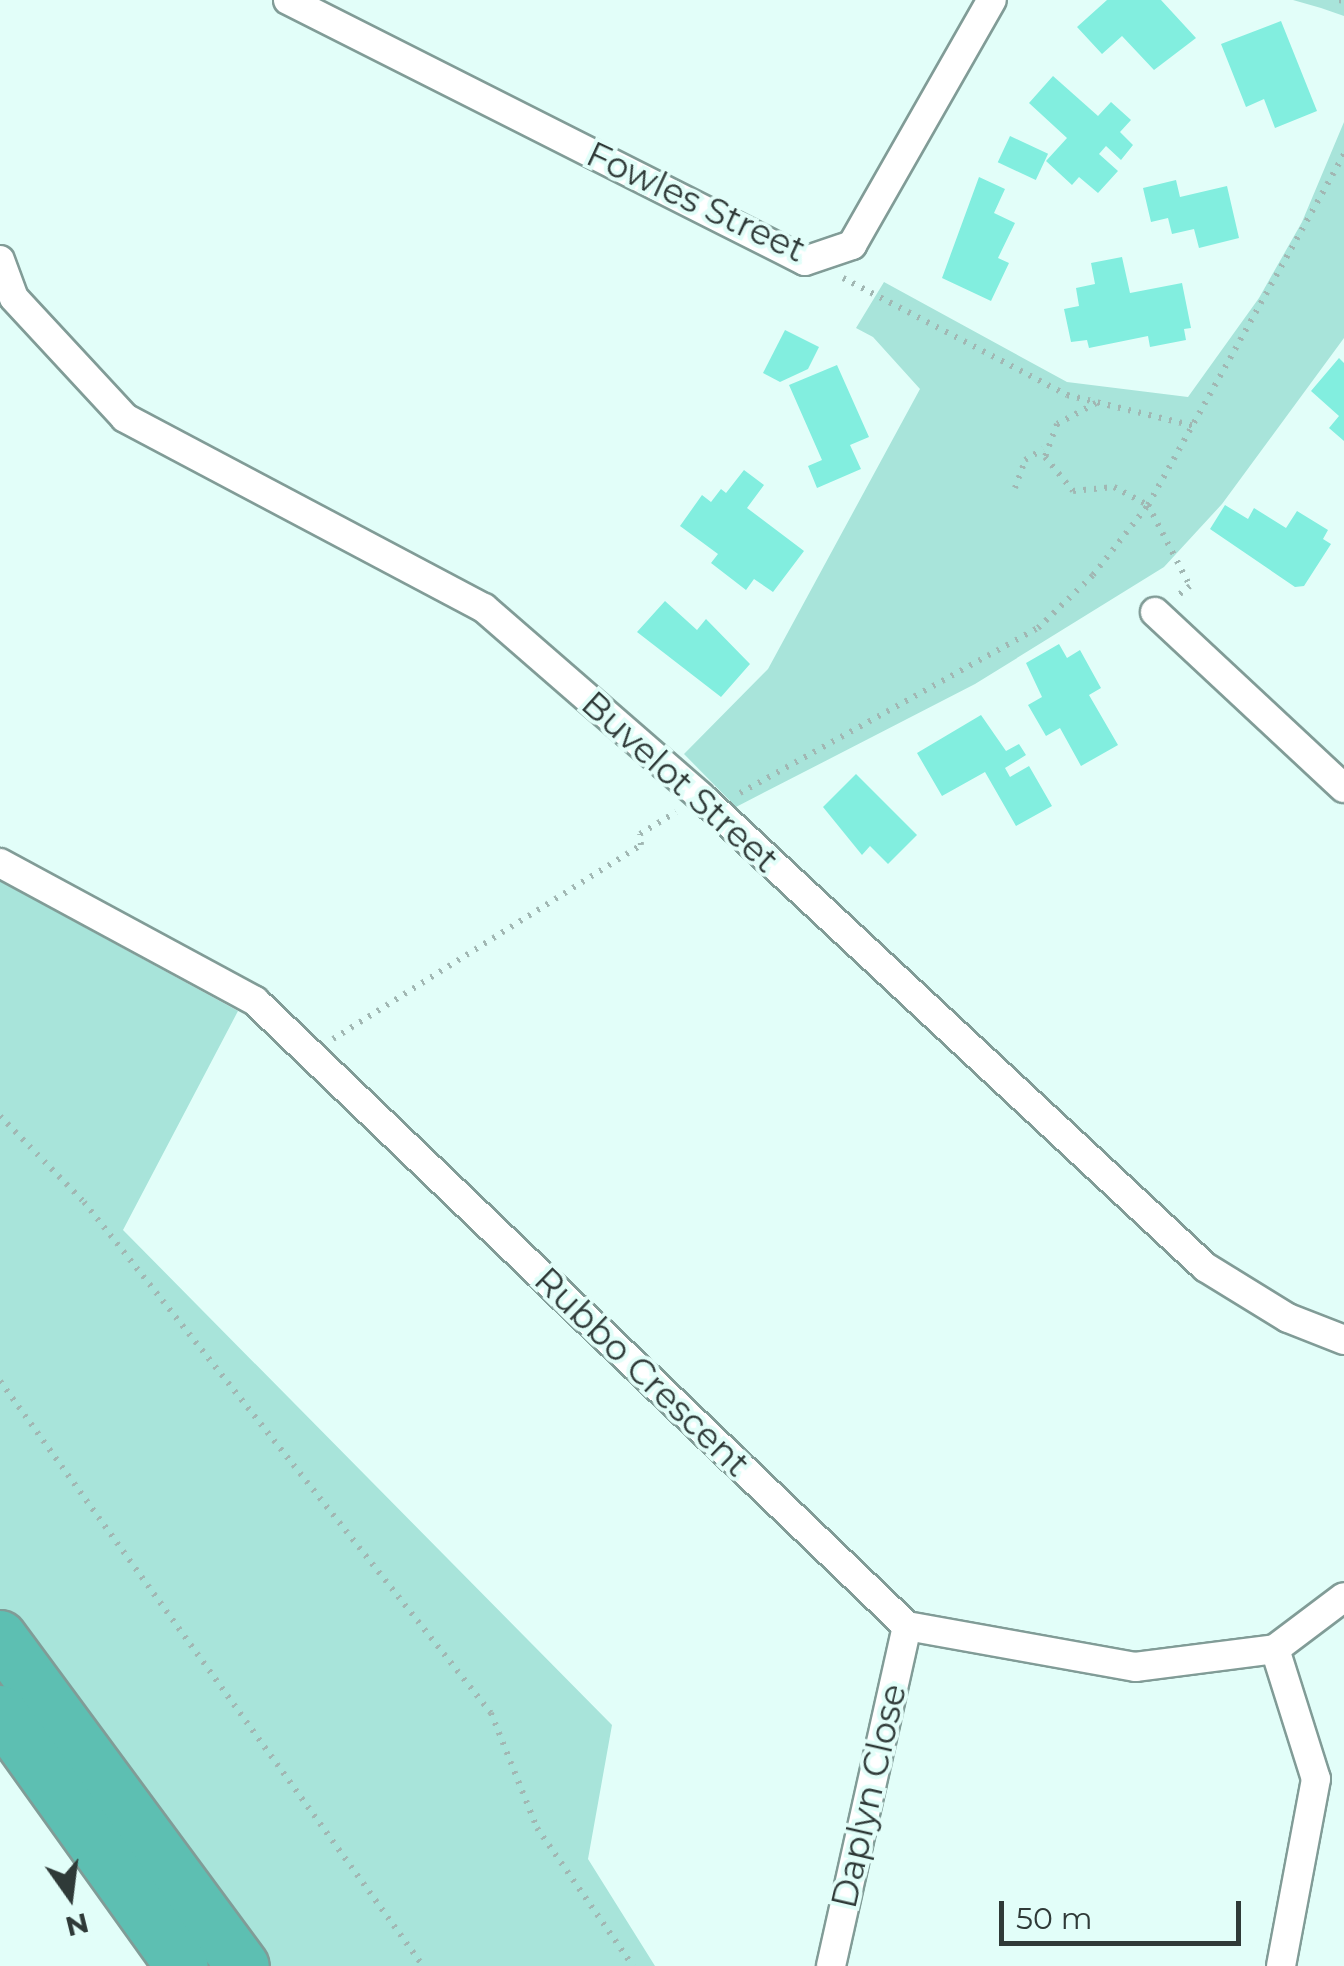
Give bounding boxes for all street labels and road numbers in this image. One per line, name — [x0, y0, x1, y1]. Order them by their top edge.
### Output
street label: Fowles Street — [580, 133, 812, 271]
street label: Buvelot Street — [573, 683, 787, 881]
street label: Rubbo Crescent — [526, 1259, 758, 1485]
street label: Daplyn Close — [823, 1680, 915, 1912]

